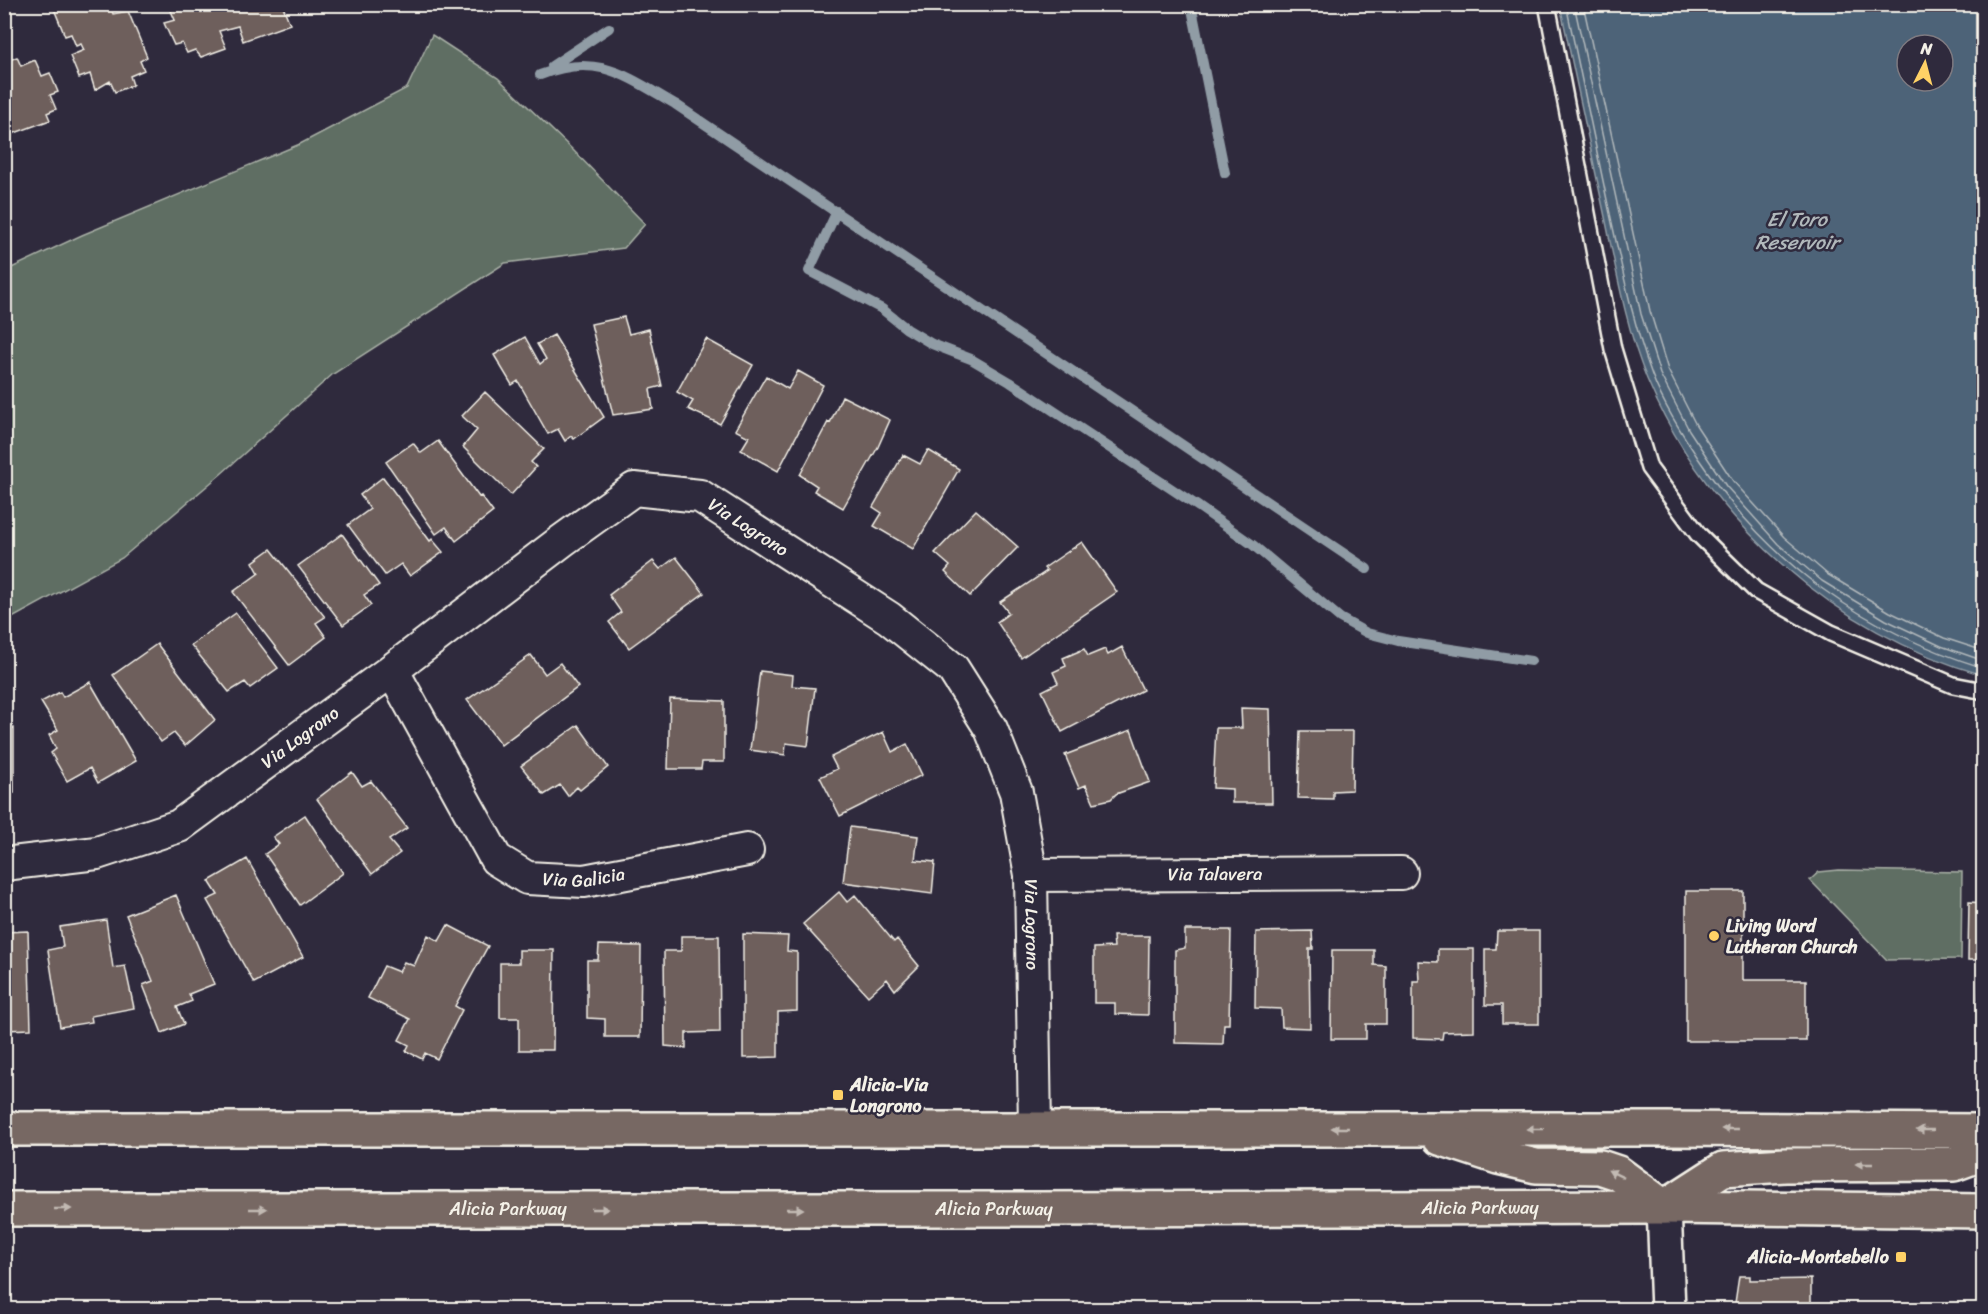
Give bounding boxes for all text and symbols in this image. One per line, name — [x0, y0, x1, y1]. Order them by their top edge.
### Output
north arrow — [1895, 33, 1955, 93]
text: N — [1918, 33, 1934, 64]
water label: El Toro Reservoir — [1755, 202, 1842, 260]
street label: Via Logrono — [701, 489, 795, 565]
street label: Via Logrono — [254, 697, 346, 777]
street label: Via Galicia — [542, 858, 627, 897]
street label: Via Talavera — [1168, 858, 1262, 890]
street label: Via Logrono — [1015, 879, 1048, 970]
place label: Living Word Lutheran Church — [1726, 910, 1858, 963]
marker: Living Word Lutheran Church — [1707, 929, 1721, 943]
place label: Alicia-Via Longrono — [849, 1069, 929, 1122]
marker: Alicia-Via Longrono — [831, 1088, 845, 1102]
one-way arrow — [1331, 1123, 1350, 1133]
one-way arrow — [1526, 1124, 1545, 1133]
one-way arrow — [1721, 1124, 1740, 1134]
one-way arrow — [1916, 1125, 1935, 1135]
one-way arrow — [1854, 1160, 1873, 1169]
one-way arrow — [1607, 1169, 1624, 1178]
street label: Alicia Parkway — [1420, 1191, 1539, 1224]
street label: Alicia Parkway — [448, 1193, 567, 1225]
street label: Alicia Parkway — [934, 1193, 1053, 1225]
one-way arrow — [53, 1204, 72, 1214]
one-way arrow — [248, 1204, 267, 1214]
one-way arrow — [590, 1204, 609, 1214]
one-way arrow — [785, 1204, 804, 1214]
place label: Alicia-Montebello — [1746, 1241, 1890, 1273]
marker: Alicia-Montebello — [1894, 1250, 1908, 1264]

